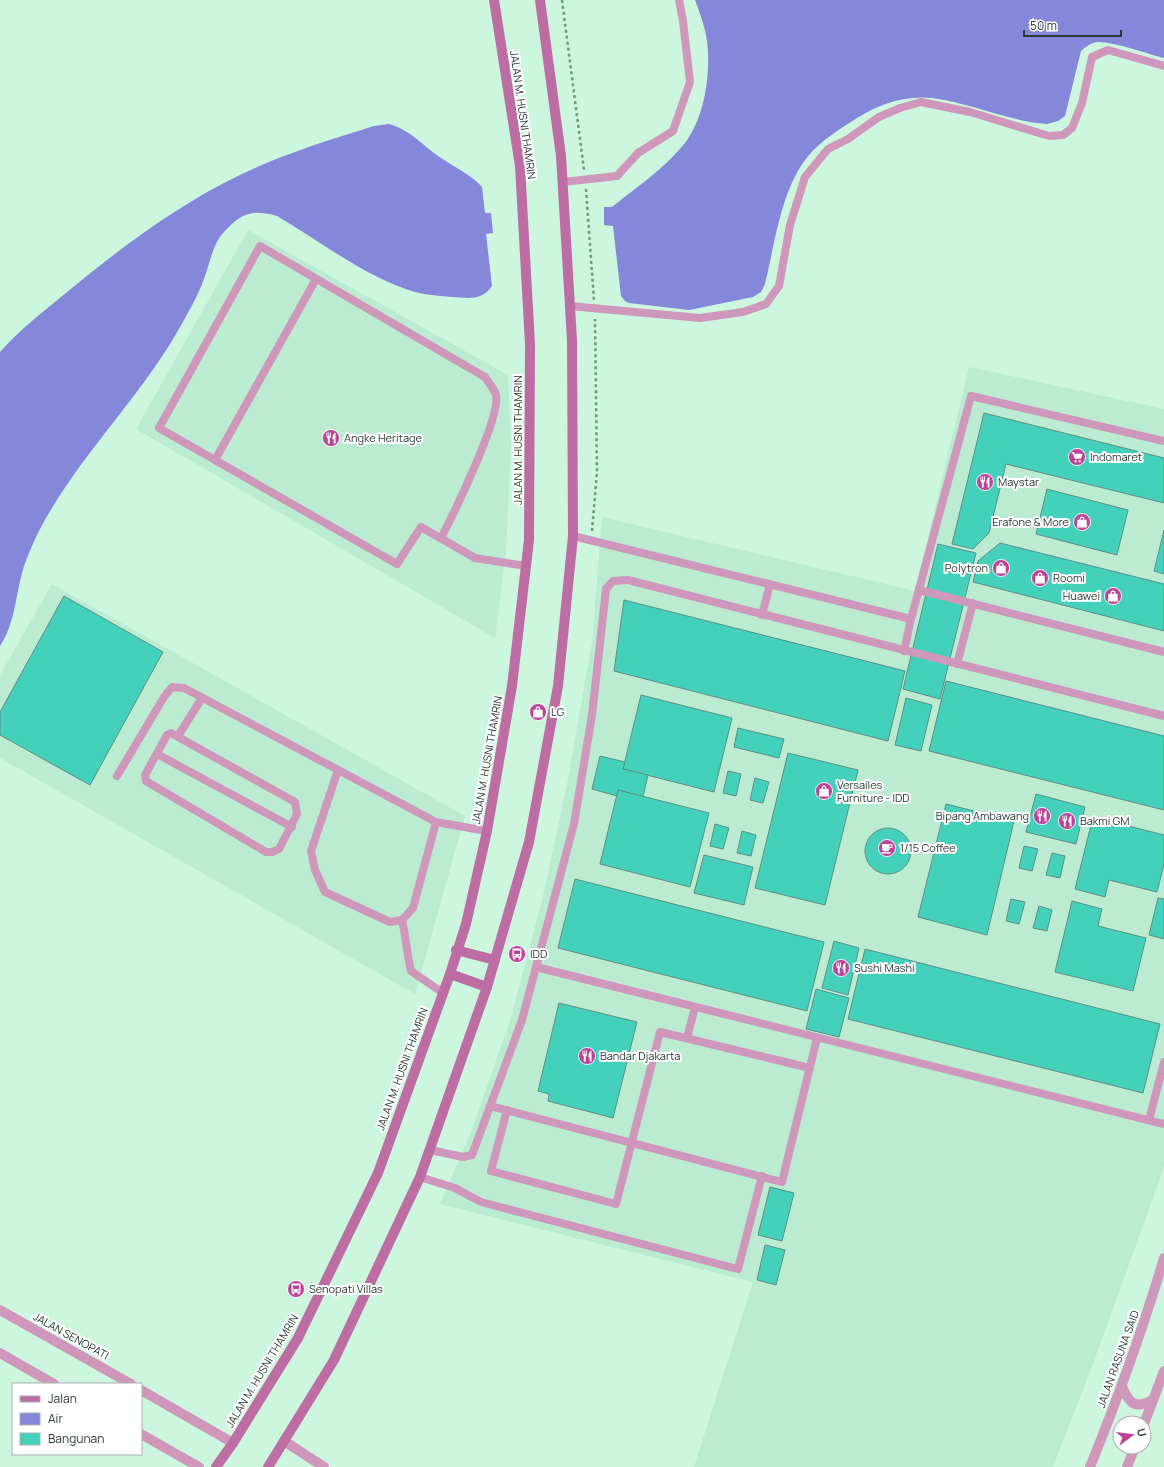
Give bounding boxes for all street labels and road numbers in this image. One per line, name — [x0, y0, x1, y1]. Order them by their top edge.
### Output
street label: JALAN M. HUSNI THAMRIN — [507, 50, 540, 180]
street label: JALAN M. HUSNI THAMRIN — [510, 375, 525, 505]
street label: JALAN M. HUSNI THAMRIN — [468, 695, 505, 825]
street label: JALAN M. HUSNI THAMRIN — [372, 1005, 431, 1132]
street label: JALAN RASUNA SAID — [1093, 1308, 1142, 1410]
street label: JALAN SENOPATI — [31, 1309, 112, 1363]
street label: JALAN M. HUSNI THAMRIN — [222, 1311, 301, 1430]

